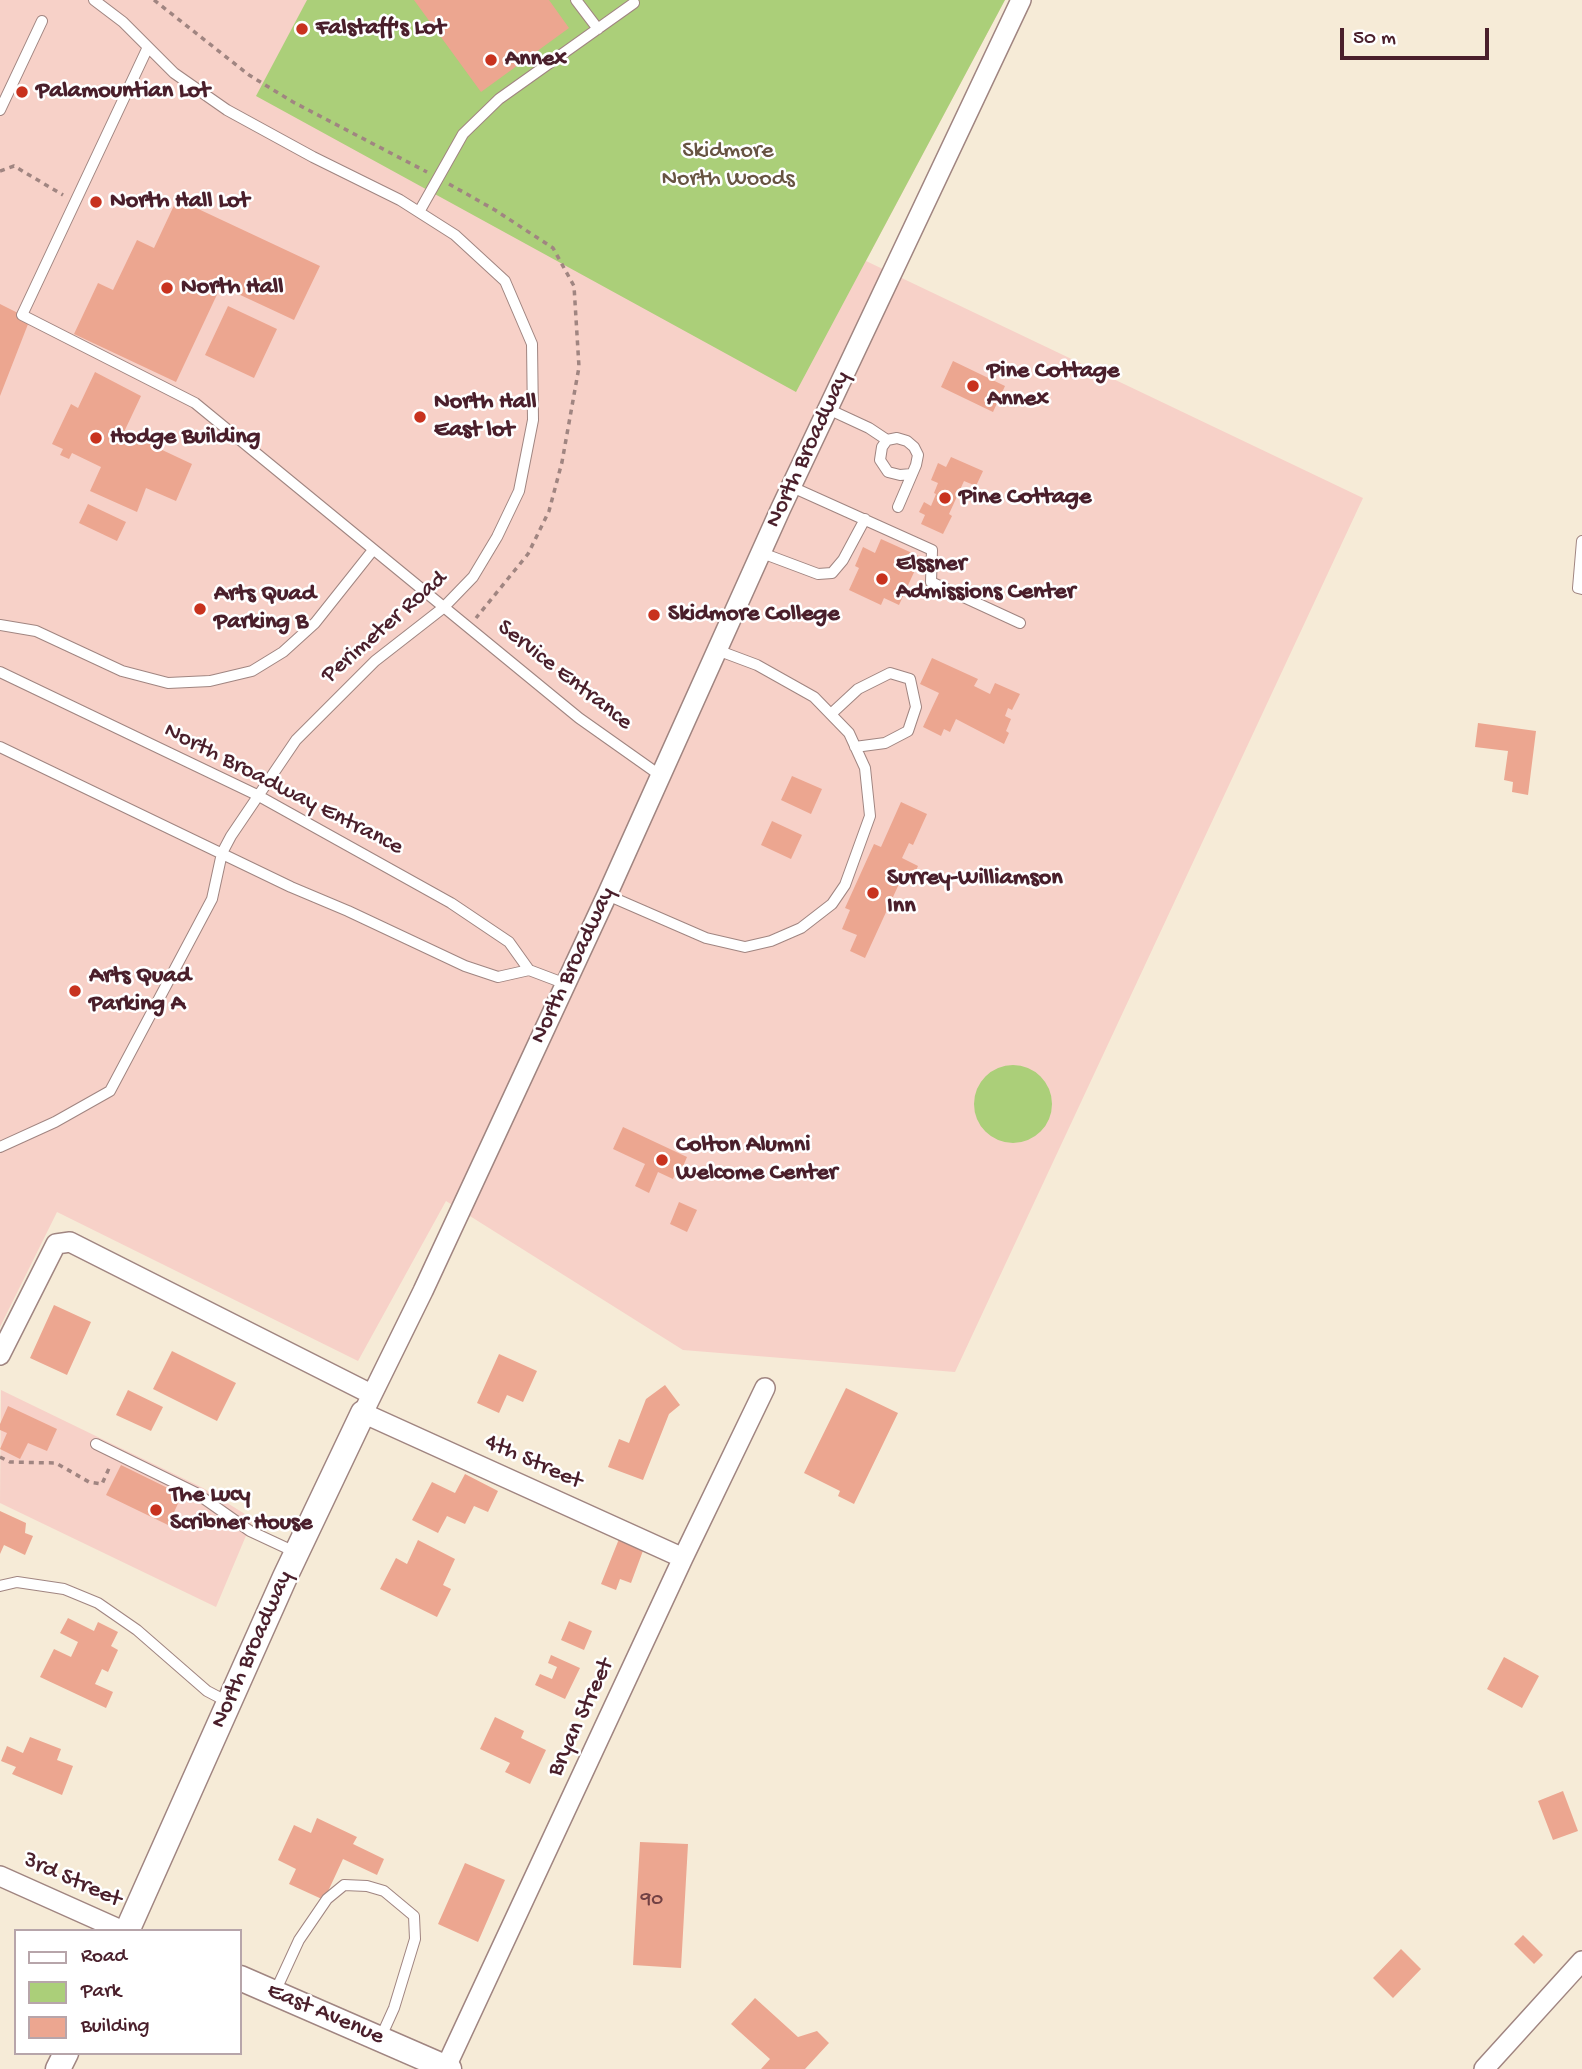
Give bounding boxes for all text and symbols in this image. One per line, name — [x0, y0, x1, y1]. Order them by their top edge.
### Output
scale bar — [1344, 14, 1493, 58]
place label: Falstaff's Lot — [316, 15, 445, 43]
marker: Falstaff's Lot — [294, 21, 310, 37]
text: 50 m — [1353, 27, 1396, 52]
place label: Annex — [505, 46, 567, 74]
marker: Annex — [483, 52, 499, 68]
place label: Palamountian Lot — [36, 78, 210, 106]
marker: Palamountian Lot — [14, 84, 30, 100]
park label: Skidmore North Woods — [661, 138, 795, 194]
place label: North Hall Lot — [110, 188, 249, 216]
marker: North Hall Lot — [88, 194, 104, 210]
place label: North Hall — [181, 274, 284, 302]
marker: North Hall — [159, 280, 175, 296]
place label: Pine Cottage Annex — [987, 358, 1119, 414]
street label: North Broadway — [760, 367, 858, 533]
marker: Pine Cottage Annex — [965, 378, 981, 394]
place label: North Hall East lot — [434, 389, 537, 445]
marker: North Hall East lot — [412, 409, 428, 425]
place label: Hodge Building — [110, 424, 260, 452]
marker: Hodge Building — [88, 430, 104, 446]
place label: Pine Cottage — [959, 484, 1091, 512]
marker: Pine Cottage — [937, 490, 953, 506]
place label: Elssner Admissions Center — [896, 551, 1075, 607]
street label: Perimeter Road — [316, 565, 454, 691]
marker: Elssner Admissions Center — [874, 571, 890, 587]
place label: Arts Quad Parking B — [214, 581, 316, 637]
marker: Arts Quad Parking B — [192, 601, 208, 617]
place label: Skidmore College — [668, 601, 840, 629]
marker: Skidmore College — [646, 607, 662, 623]
street label: Service Entrance — [491, 614, 637, 738]
street label: North Broadway Entrance — [158, 717, 408, 863]
place label: Surrey-Williamson Inn — [887, 865, 1063, 921]
street label: North Broadway — [525, 883, 623, 1049]
marker: Surrey-Williamson Inn — [865, 885, 881, 901]
place label: Arts Quad Parking A — [89, 963, 191, 1019]
marker: Arts Quad Parking A — [67, 983, 83, 999]
place label: Colton Alumni Welcome Center — [676, 1132, 837, 1188]
marker: Colton Alumni Welcome Center — [654, 1152, 670, 1168]
street label: 4th Street — [480, 1429, 586, 1497]
place label: The Lucy Scribner House — [170, 1482, 312, 1538]
marker: The Lucy Scribner House — [148, 1502, 164, 1518]
street label: North Broadway — [205, 1567, 301, 1733]
street label: Bryan Street — [542, 1654, 622, 1782]
street label: 3rd Street — [18, 1847, 126, 1915]
house number: 90 — [641, 1888, 663, 1914]
legend — [14, 1929, 242, 2055]
text: Road — [81, 1945, 127, 1970]
street label: East Avenue — [262, 1977, 388, 2053]
text: Park — [81, 1980, 121, 2005]
text: Building — [81, 2015, 150, 2040]

